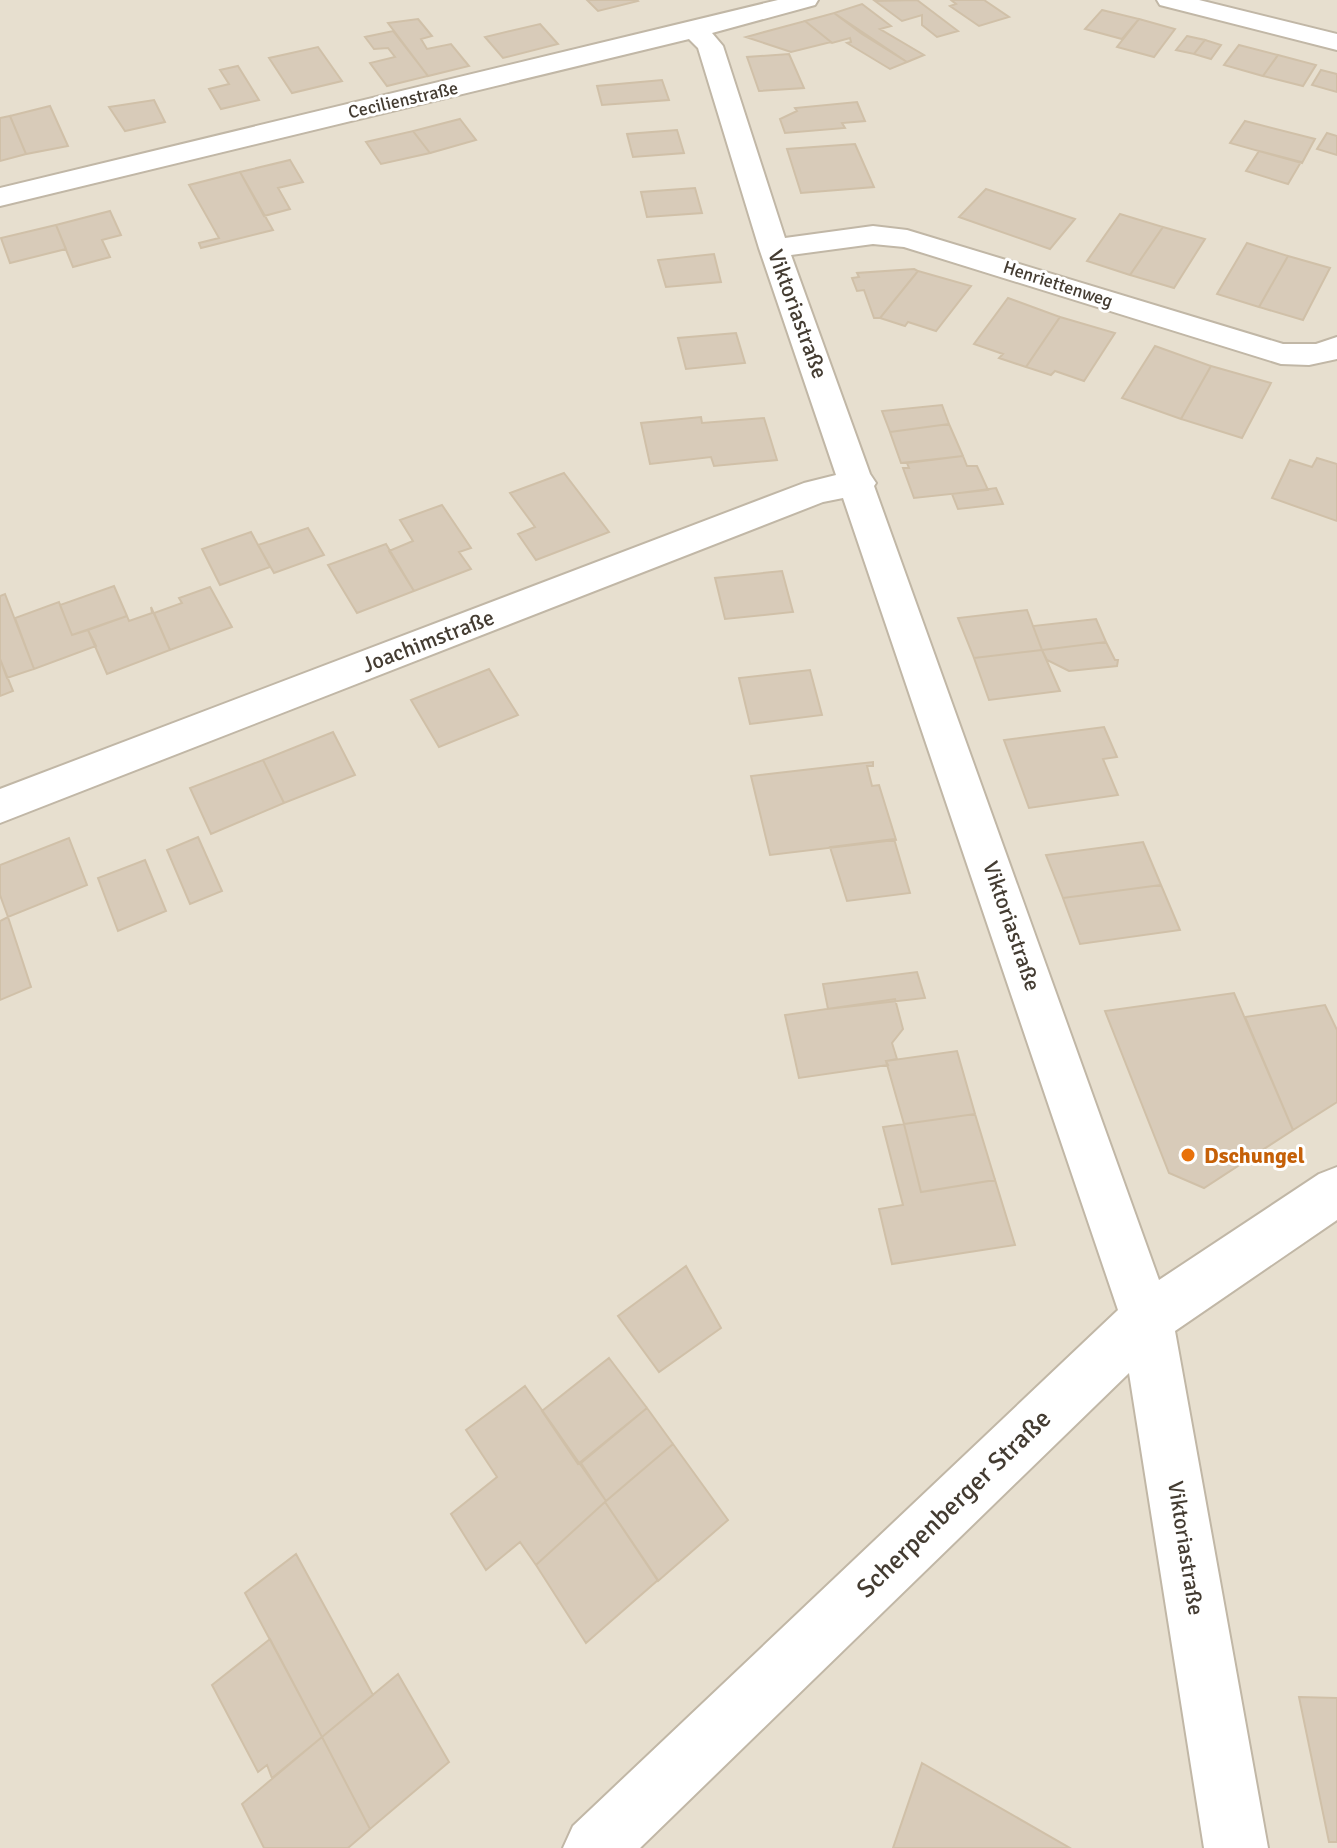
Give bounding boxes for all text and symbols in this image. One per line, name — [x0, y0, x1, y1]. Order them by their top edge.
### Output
street label: Cecilienstraße — [346, 77, 460, 123]
street label: Viktoriastraße — [762, 246, 834, 382]
street label: Henriettenweg — [1000, 256, 1116, 312]
street label: Joachimstraße — [358, 603, 498, 679]
street label: Viktoriastraße — [977, 858, 1047, 994]
place label: Dschungel — [1204, 1142, 1305, 1169]
marker: Dschungel — [1179, 1146, 1197, 1164]
street label: Scherpenberger Straße — [850, 1403, 1058, 1605]
street label: Viktoriastraße — [1162, 1479, 1210, 1617]

